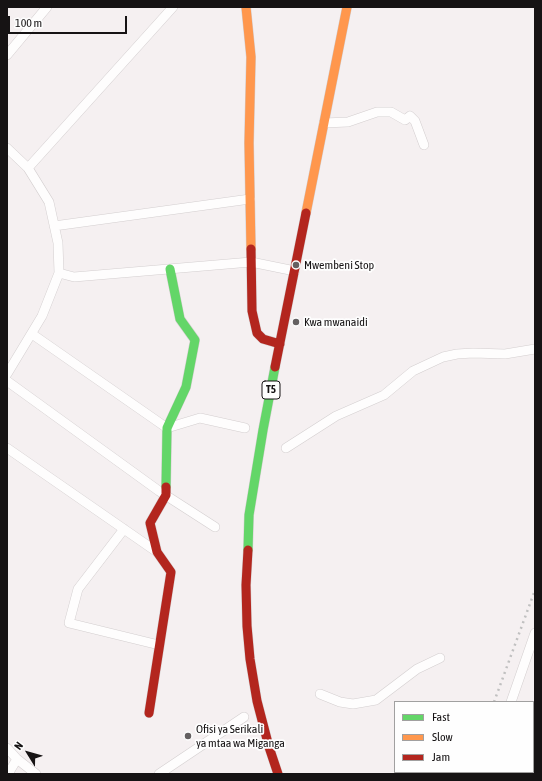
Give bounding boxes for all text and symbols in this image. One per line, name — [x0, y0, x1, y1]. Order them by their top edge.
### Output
scale bar — [10, 8, 129, 34]
text: 100 m — [15, 16, 42, 30]
place label: Mwembeni Stop — [304, 258, 374, 272]
marker: Mwembeni Stop — [291, 260, 301, 270]
place label: Kwa mwanaidi — [304, 315, 368, 329]
marker: Kwa mwanaidi — [291, 317, 301, 327]
road number: T5 — [262, 381, 280, 399]
legend — [394, 701, 534, 773]
text: Fast — [432, 710, 450, 724]
place label: Ofisi ya Serikali ya mtaa wa Miganga — [196, 722, 285, 750]
text: Slow — [432, 730, 453, 744]
marker: Ofisi ya Serikali ya mtaa wa Miganga — [183, 731, 193, 741]
north arrow — [8, 733, 48, 773]
text: N — [12, 740, 25, 752]
text: Jam — [432, 750, 450, 764]

